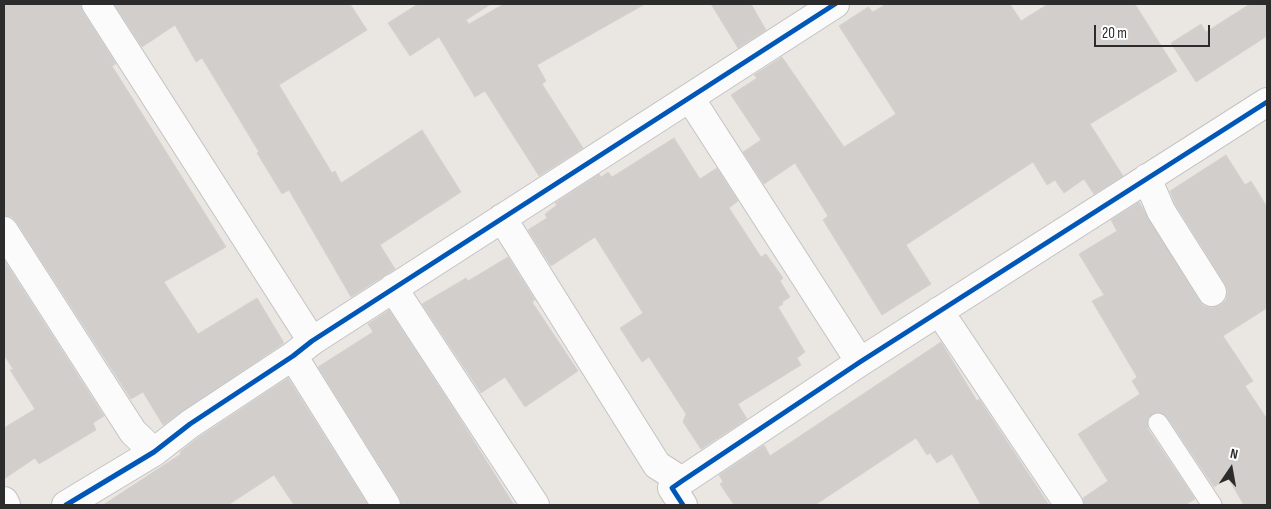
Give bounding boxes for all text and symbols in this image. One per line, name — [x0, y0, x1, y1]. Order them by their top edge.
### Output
scale bar — [1096, 15, 1212, 47]
text: 20 m — [1102, 24, 1127, 43]
north arrow — [1206, 444, 1256, 494]
text: N — [1229, 445, 1240, 463]

